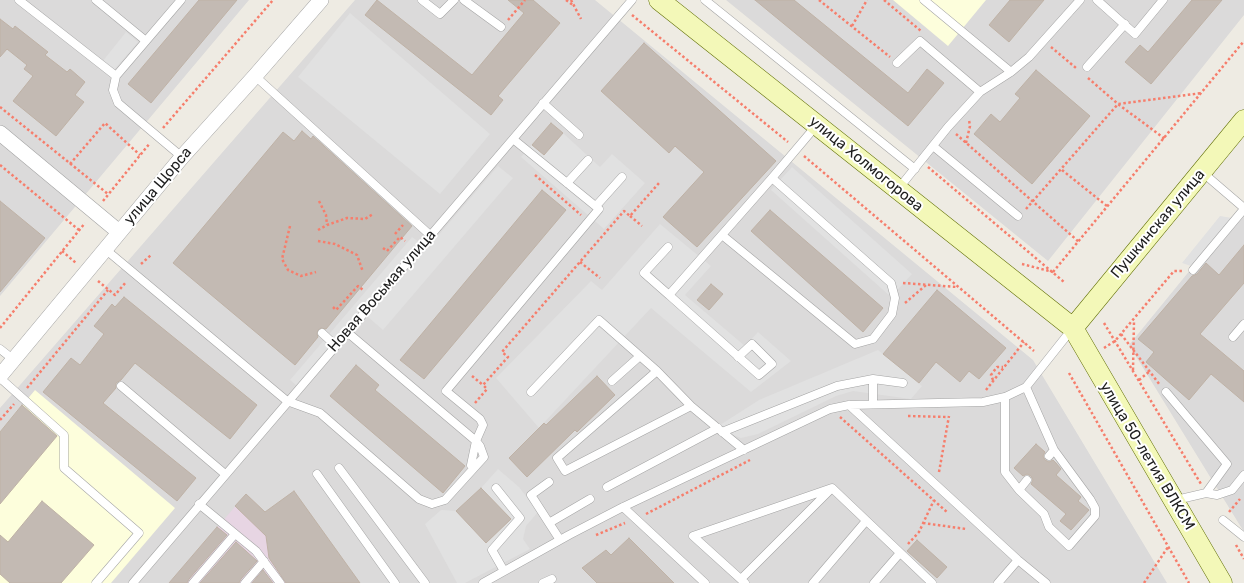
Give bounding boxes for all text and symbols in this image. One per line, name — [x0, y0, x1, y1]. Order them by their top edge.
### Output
street label: улица Холмогорова — [805, 112, 927, 216]
street label: улица Щорса — [120, 144, 196, 228]
street label: Пушкинская улица — [1107, 166, 1209, 282]
street label: Новая Восьмая улица — [324, 226, 440, 356]
street label: улица 50-летия ВЛКСМ — [1096, 379, 1198, 533]

